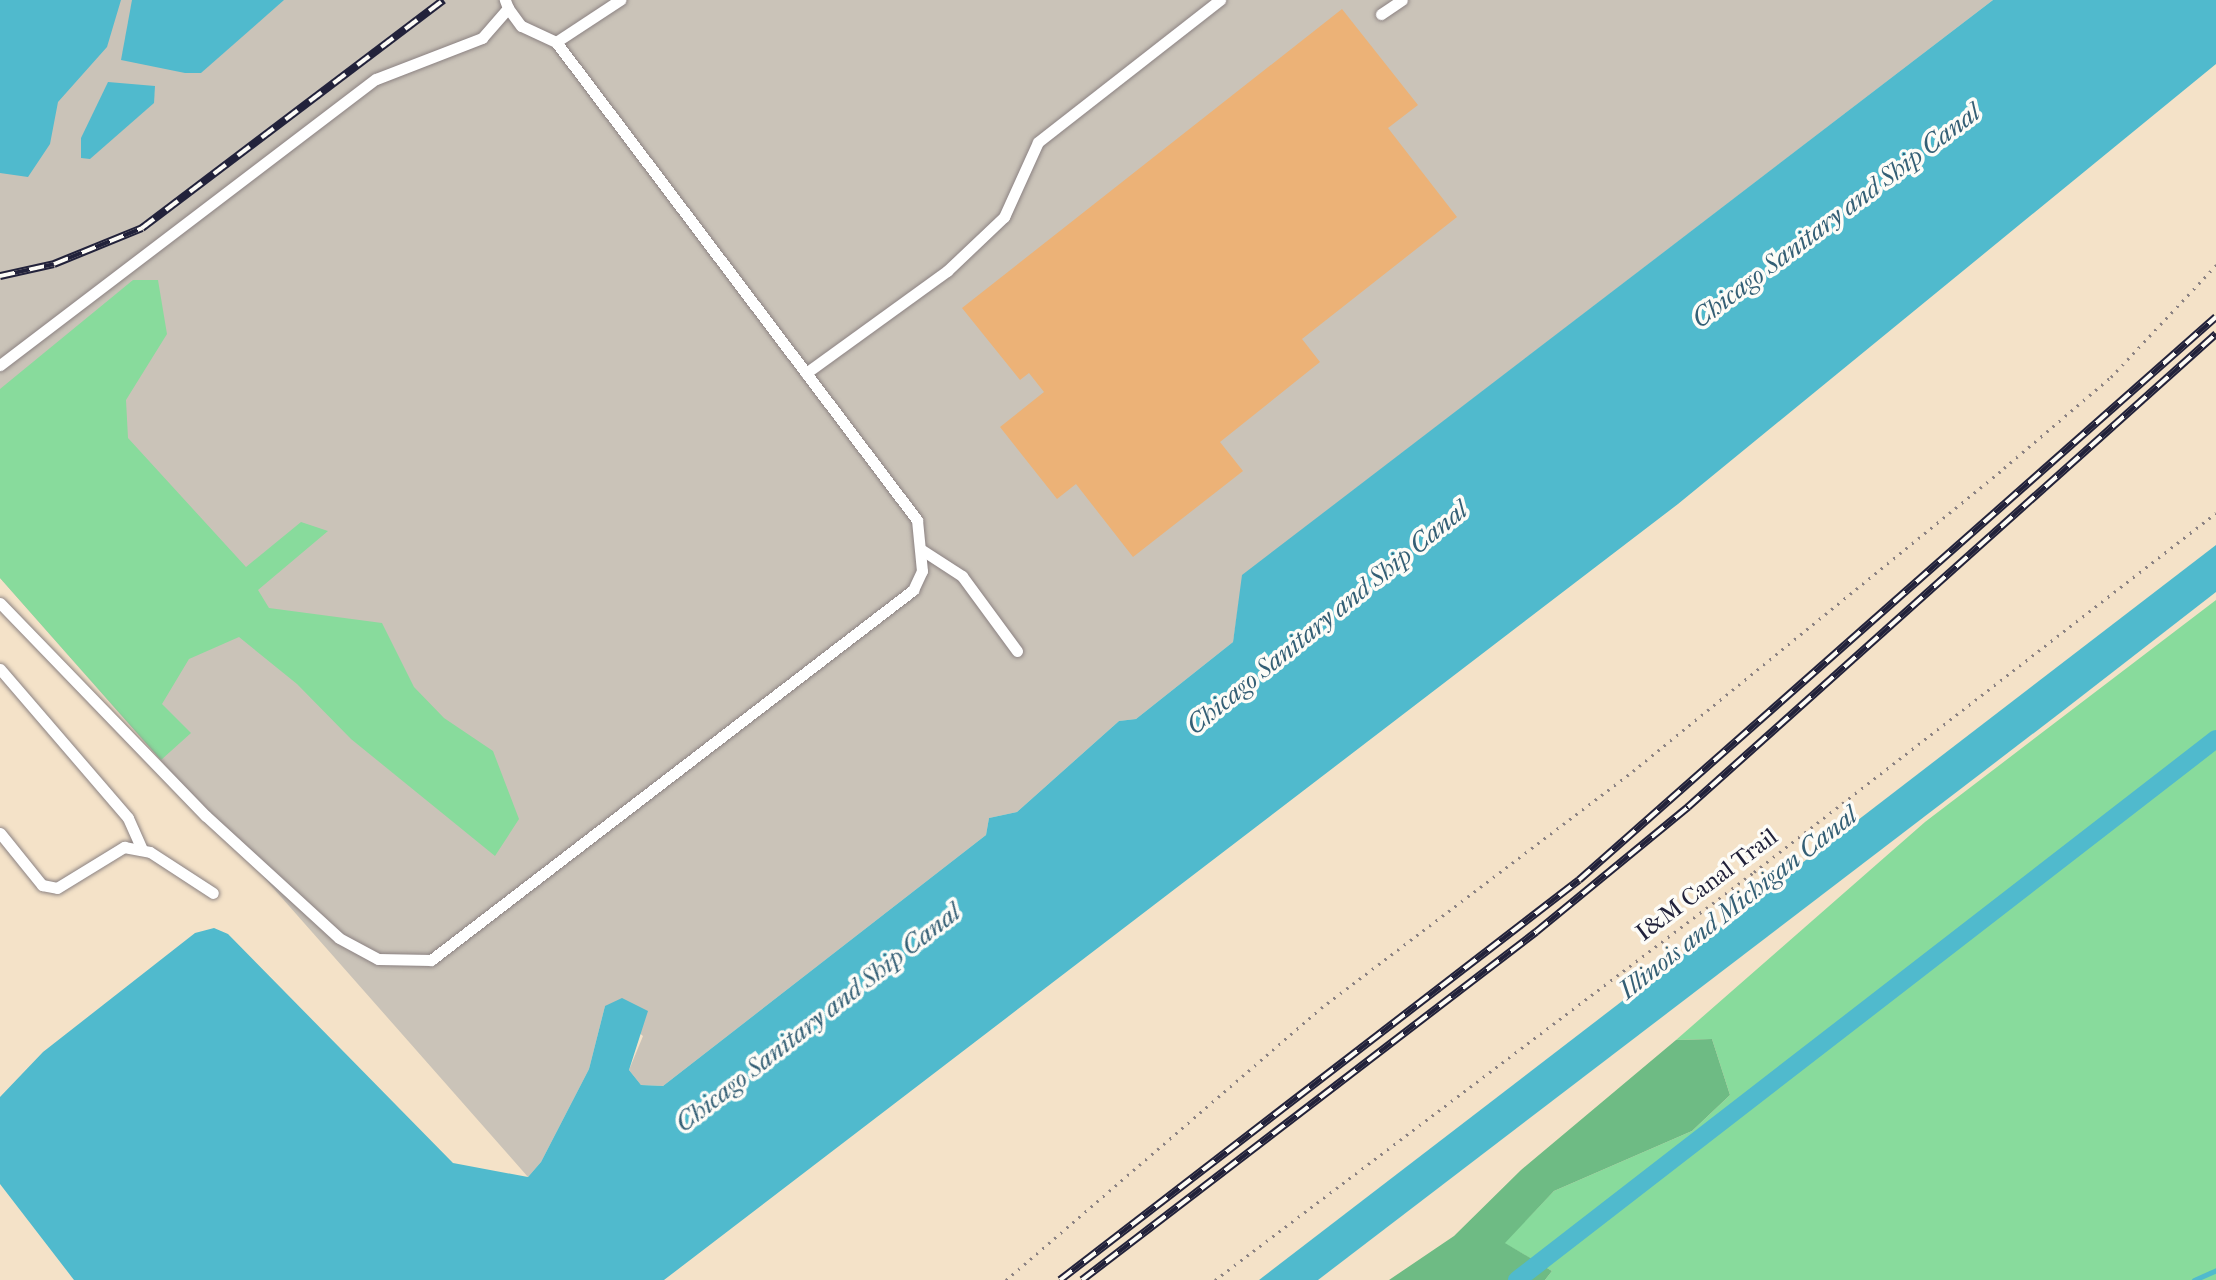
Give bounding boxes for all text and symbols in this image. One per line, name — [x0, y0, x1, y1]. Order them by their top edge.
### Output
water label: Chicago Sanitary and Ship Canal — [1686, 97, 1986, 335]
water label: Chicago Sanitary and Ship Canal — [1180, 495, 1474, 741]
water label: Illinois and Michigan Canal — [1612, 800, 1864, 1006]
street label: I&M Canal Trail — [1631, 822, 1783, 948]
water label: Chicago Sanitary and Ship Canal — [669, 897, 967, 1139]

